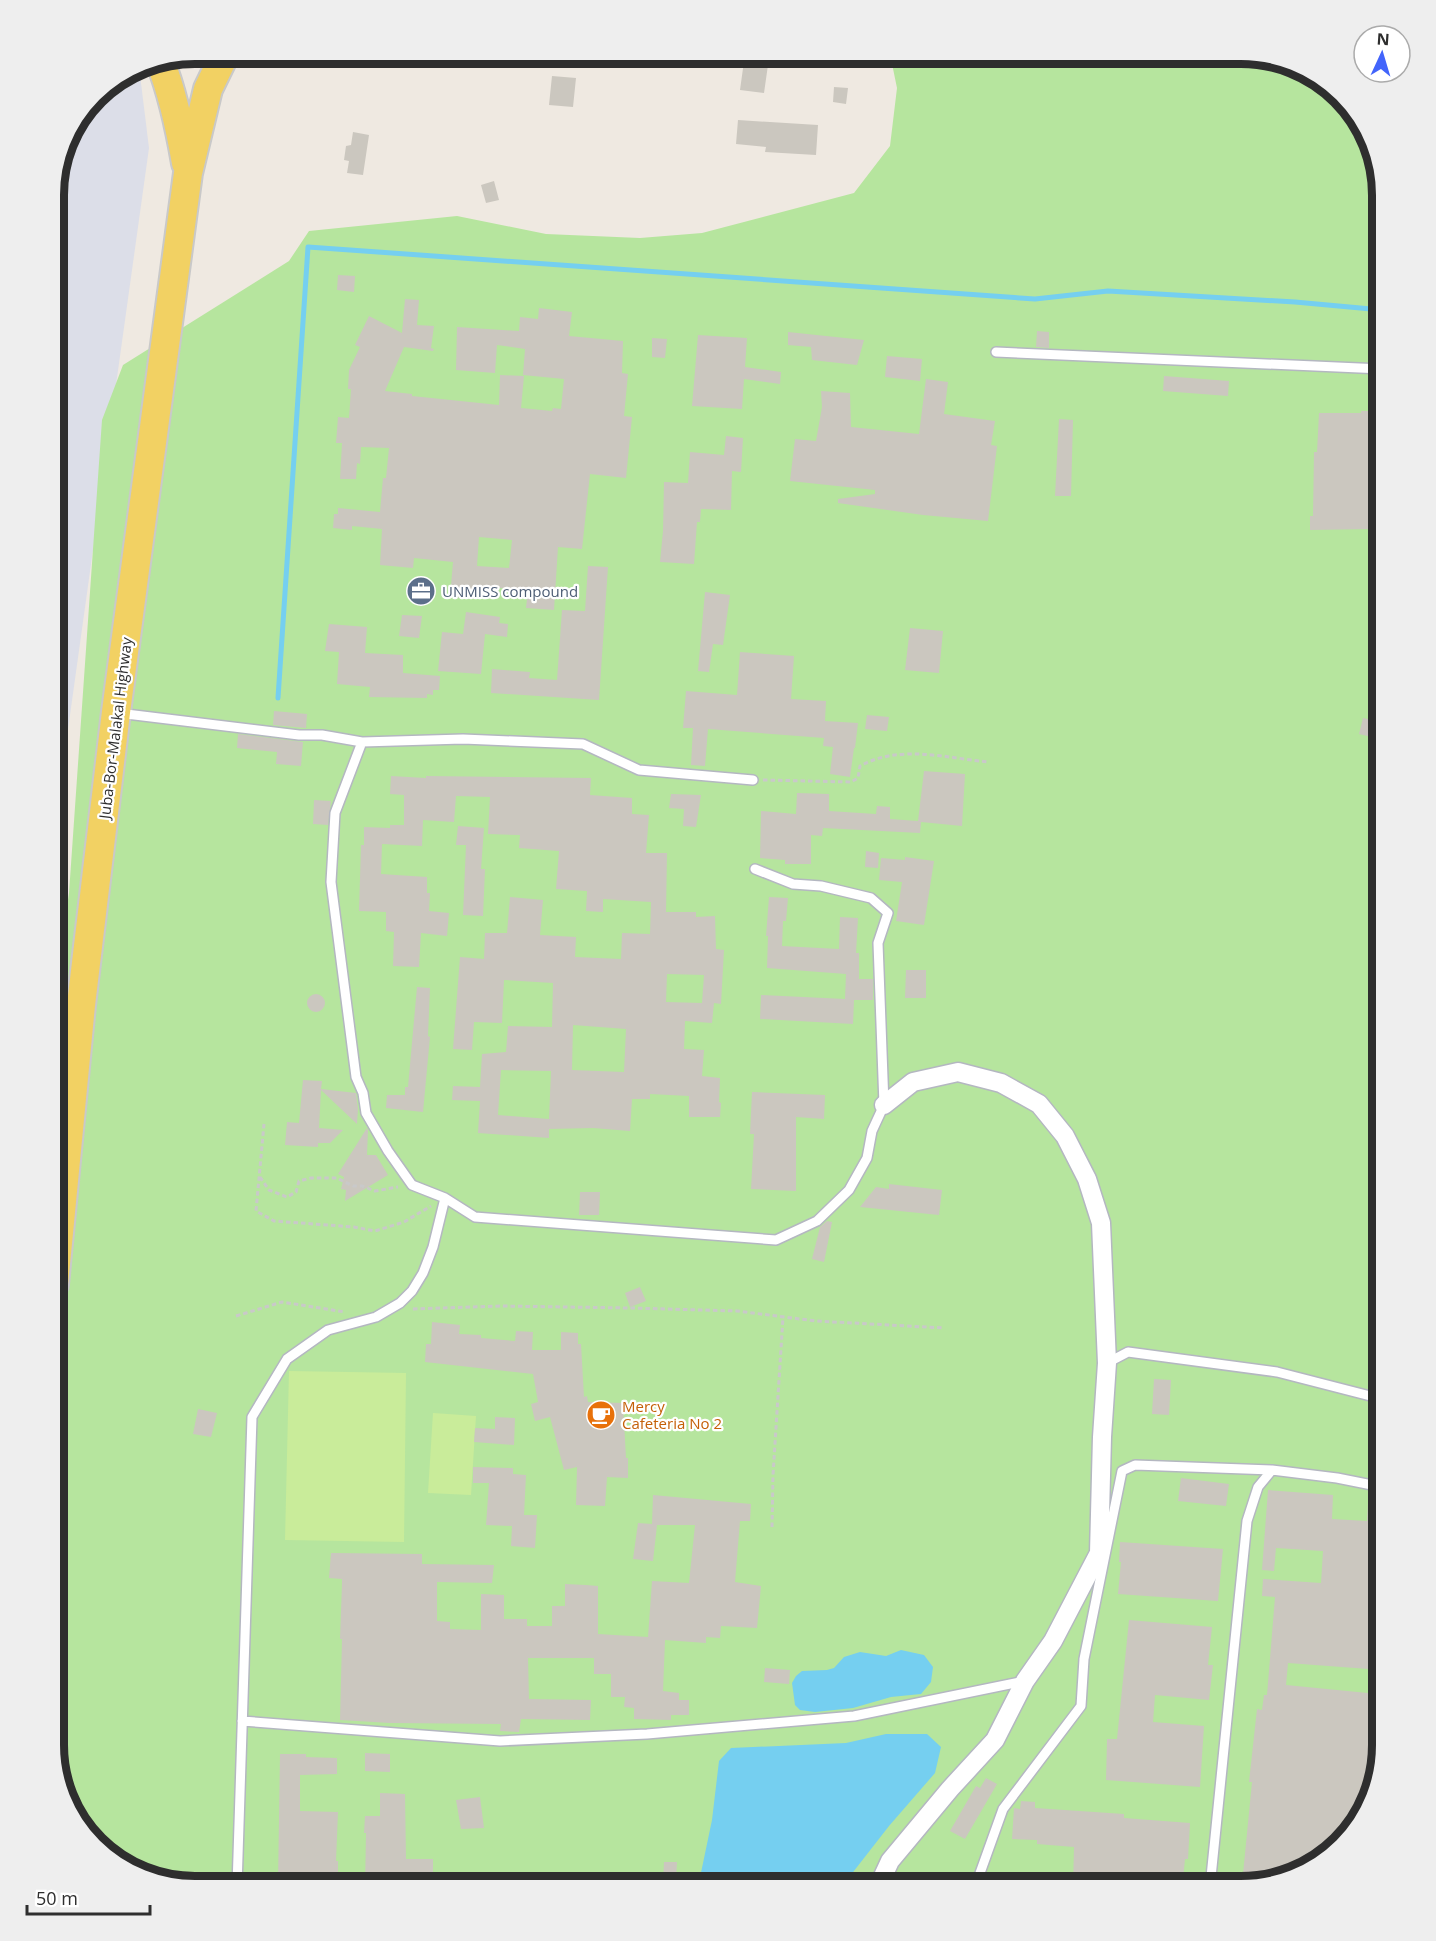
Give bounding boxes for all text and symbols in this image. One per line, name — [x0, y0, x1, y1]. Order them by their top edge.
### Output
north arrow — [1352, 24, 1412, 84]
text: N — [1376, 28, 1390, 50]
office icon: UNMISS compound — [405, 575, 437, 607]
place label: UNMISS compound — [442, 581, 578, 601]
street label: Juba-Bor-Malakal Highway — [94, 636, 136, 822]
place label: Mercy Cafeteria No 2 — [622, 1396, 722, 1433]
cafe icon: Mercy Cafeteria No 2 — [585, 1399, 617, 1431]
scale bar — [27, 1878, 150, 1916]
text: 50 m — [36, 1886, 78, 1910]

